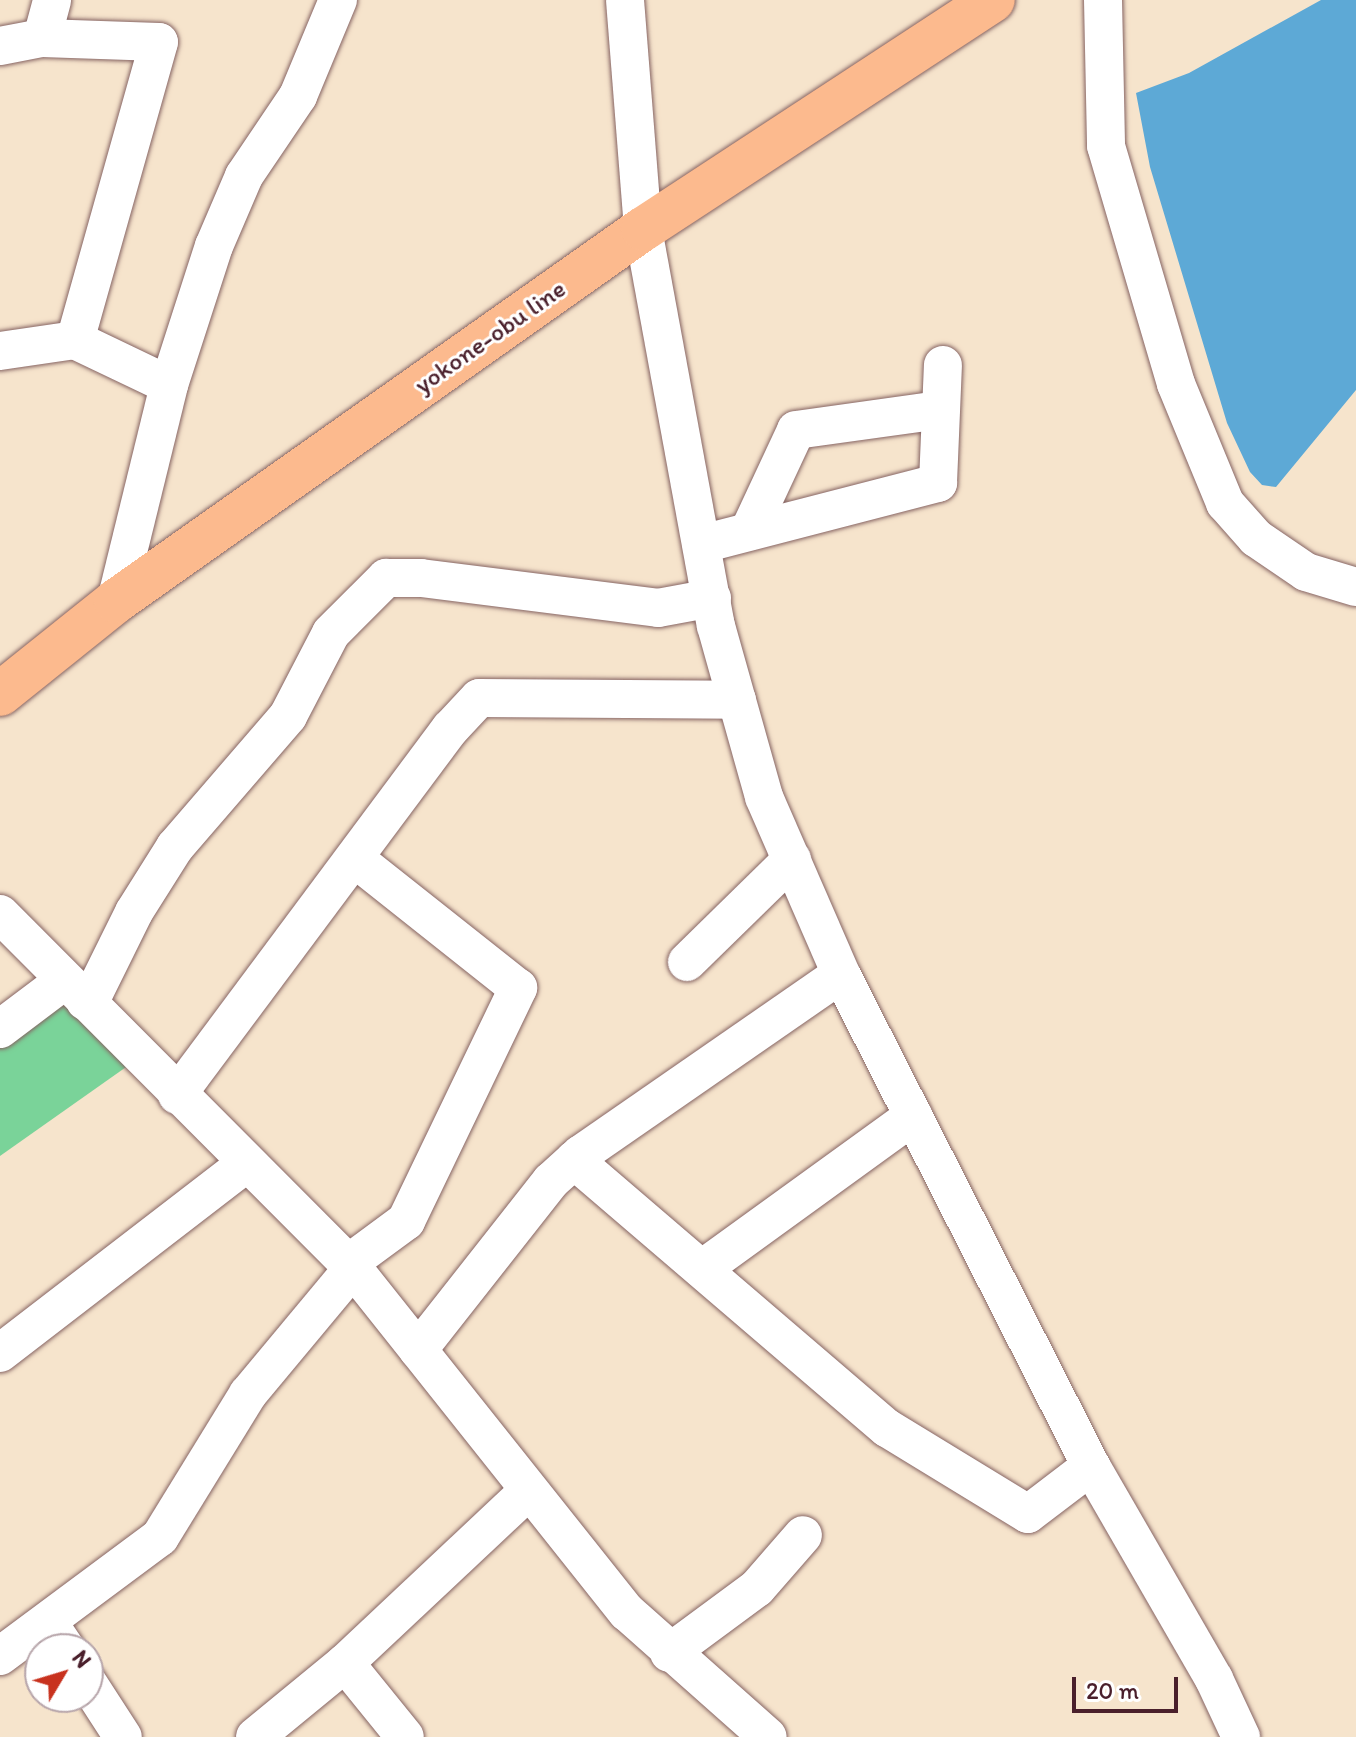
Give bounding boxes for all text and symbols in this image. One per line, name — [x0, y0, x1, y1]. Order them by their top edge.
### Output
street label: yokone-obu line — [409, 274, 571, 400]
north arrow — [24, 1633, 104, 1713]
text: N — [67, 1645, 97, 1673]
scale bar — [1076, 1661, 1182, 1711]
text: 20 m — [1086, 1676, 1139, 1705]

